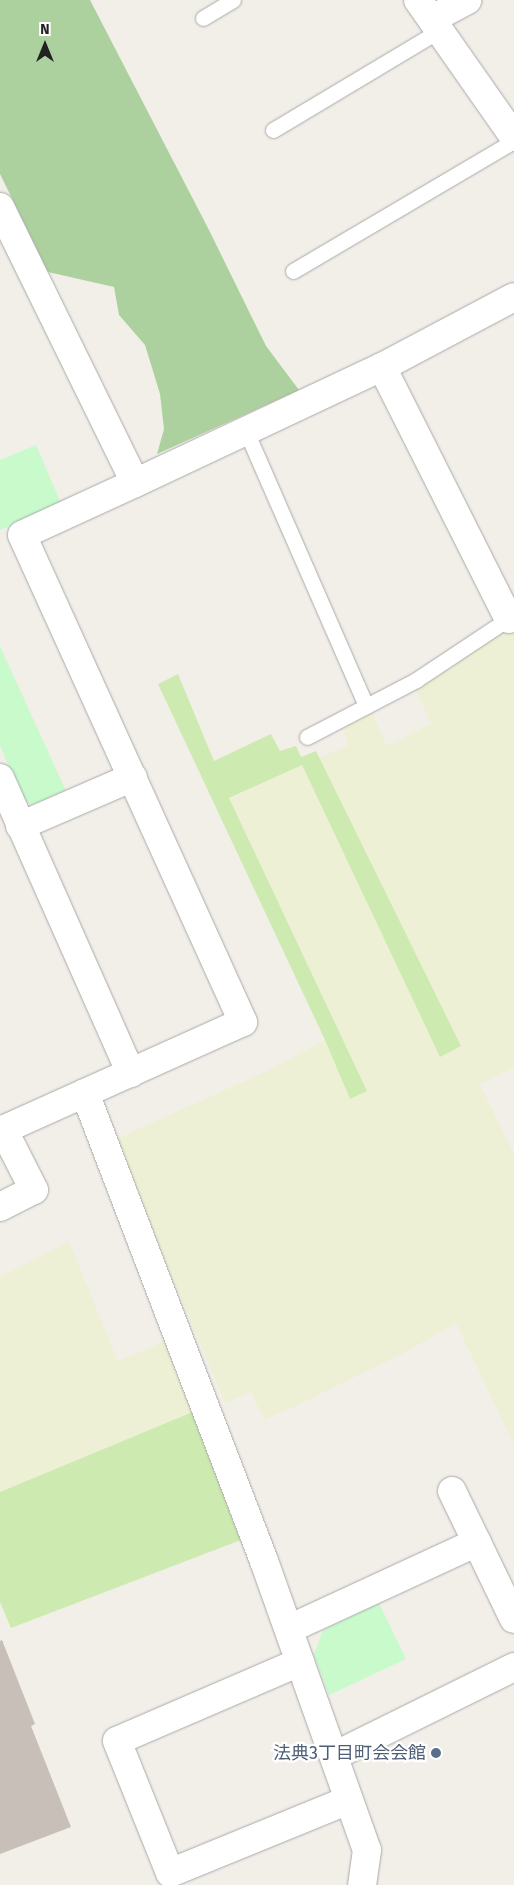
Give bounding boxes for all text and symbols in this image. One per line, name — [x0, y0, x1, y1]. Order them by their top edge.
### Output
north arrow — [20, 20, 70, 70]
text: N — [40, 21, 50, 38]
place label: 法典3丁目町会会館 — [273, 1742, 426, 1764]
marker: 法典3丁目町会会館 — [430, 1747, 442, 1759]

